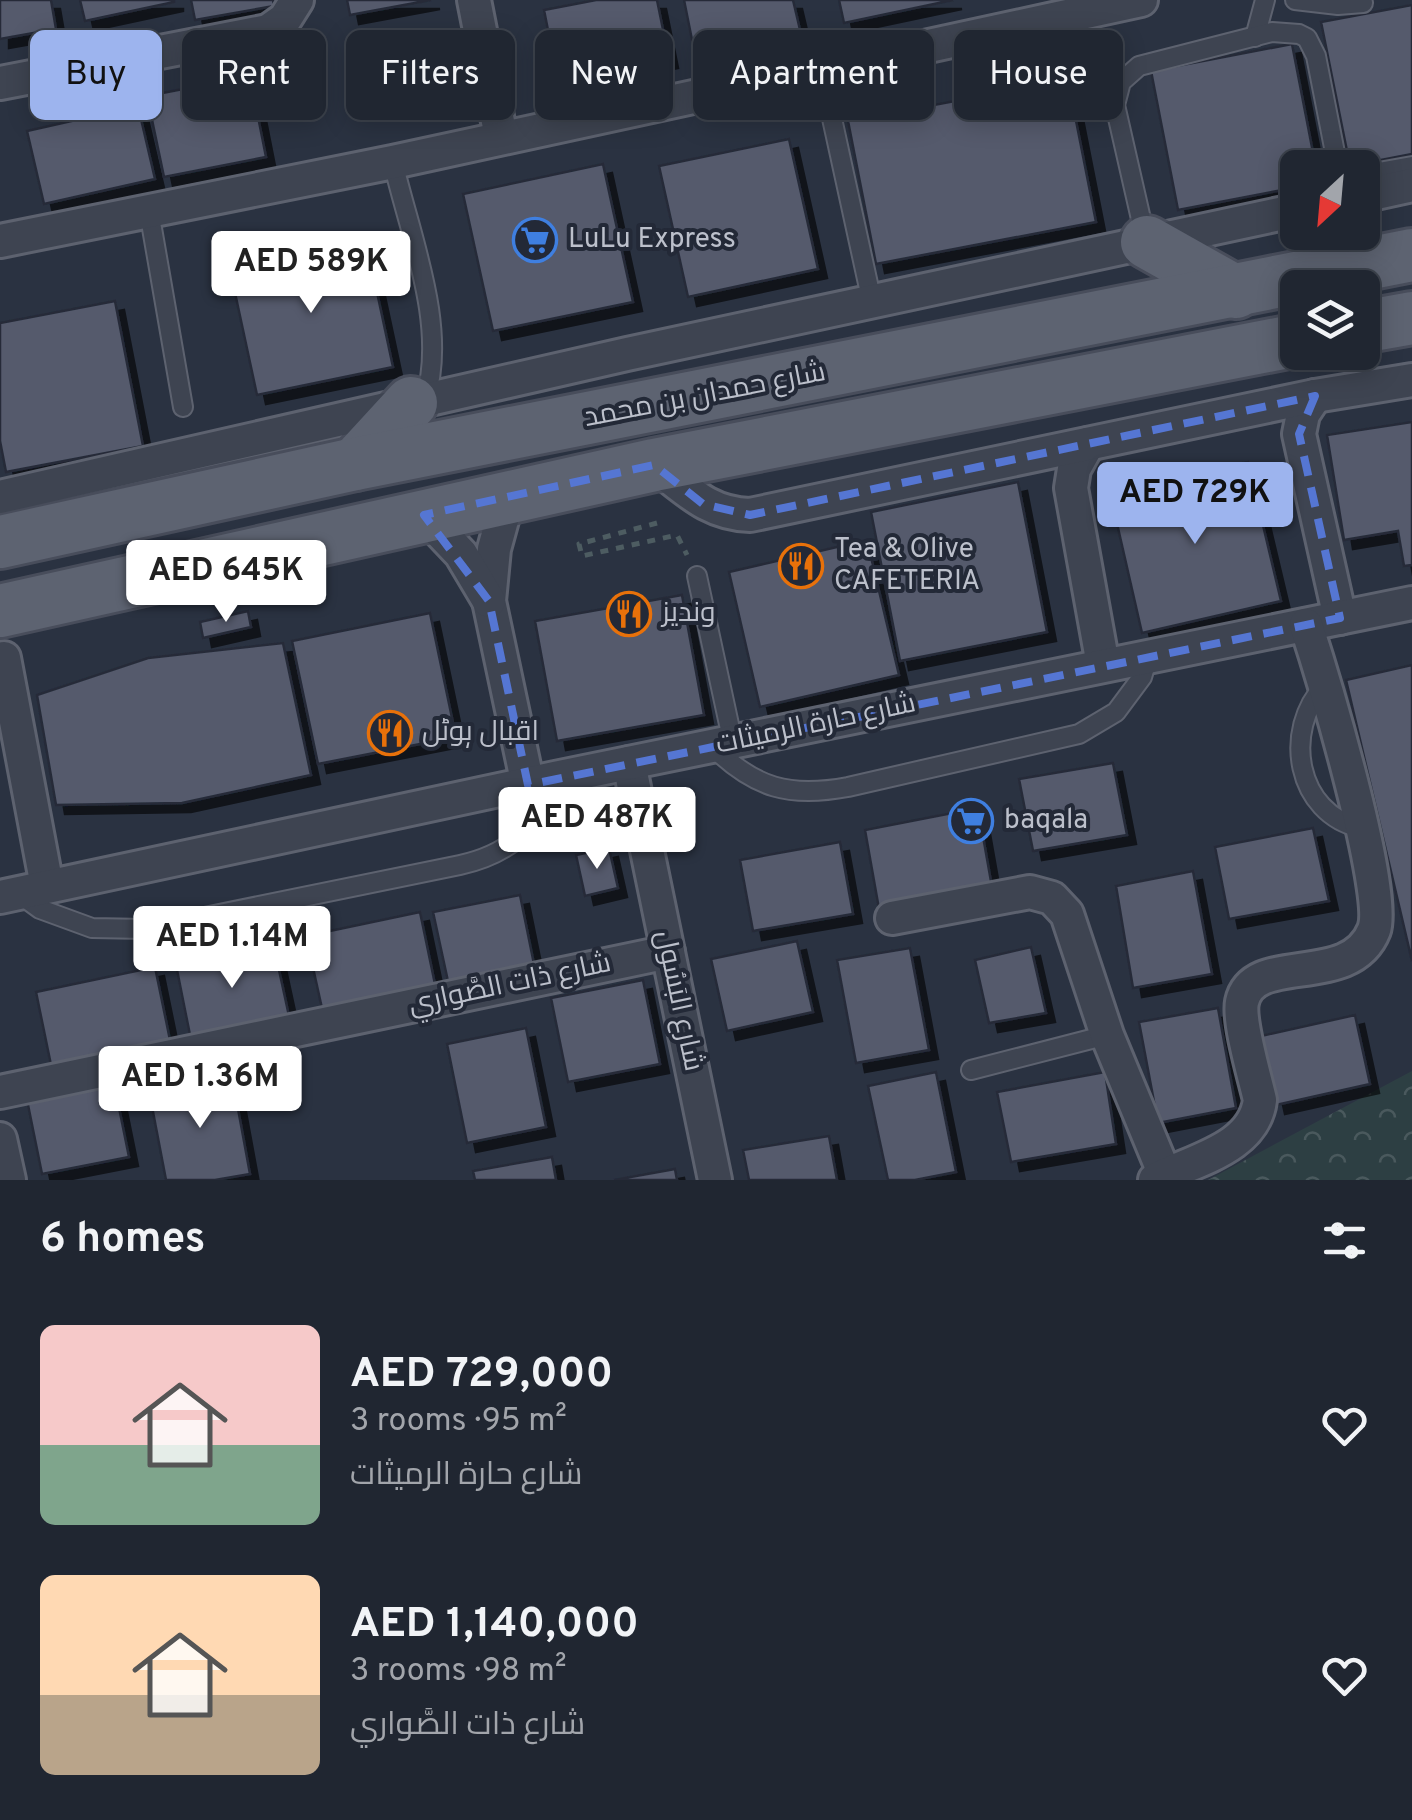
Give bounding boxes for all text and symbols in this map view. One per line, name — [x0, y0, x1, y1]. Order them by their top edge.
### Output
chip: Buy — [30, 30, 162, 120]
chip: Rent — [182, 30, 326, 120]
chip: Filters — [346, 30, 515, 120]
chip: New — [535, 30, 673, 120]
chip: Apartment — [693, 30, 934, 120]
chip: House — [954, 30, 1123, 120]
north arrow — [1280, 150, 1380, 250]
map controls — [1280, 150, 1380, 370]
supermarket icon: LuLu Express — [512, 217, 558, 263]
place label: LuLu Express — [568, 222, 736, 258]
pin: AED 589K — [208, 231, 414, 316]
text: AED 589K — [233, 243, 389, 283]
button: layers — [1280, 270, 1380, 370]
street label: شارع حمدان بن محمد — [581, 355, 829, 437]
pin: AED 729K — [1092, 462, 1298, 547]
text: AED 729K — [1119, 474, 1271, 514]
place label: Tea & Olive CAFETERIA — [834, 532, 980, 600]
pin: AED 645K — [123, 540, 329, 625]
restaurant icon: Tea & Olive CAFETERIA — [778, 543, 824, 589]
text: AED 645K — [148, 552, 304, 592]
restaurant icon: ونديز — [606, 591, 652, 637]
place label: ونديز — [660, 596, 716, 632]
street label: شارع حارة الرميثات — [713, 686, 919, 764]
restaurant icon: اقبال ہوٹل — [367, 710, 413, 756]
place label: اقبال ہوٹل — [422, 715, 539, 751]
pin: AED 487K — [494, 787, 700, 872]
supermarket icon: baqala — [948, 798, 994, 844]
text: AED 487K — [521, 799, 673, 839]
place label: baqala — [1004, 803, 1088, 839]
pin: AED 1.14M — [118, 906, 346, 991]
text: AED 1.14M — [155, 918, 309, 958]
street label: شارع البَسُول — [646, 927, 710, 1075]
street label: شارع ذات الصَّواري — [406, 946, 615, 1025]
pin: AED 1.36M — [86, 1046, 314, 1131]
text: AED 1.36M — [121, 1058, 279, 1098]
icon: filters — [1317, 1213, 1372, 1268]
text: 6 homes — [40, 1214, 205, 1267]
text: AED 729,000 — [350, 1349, 613, 1402]
icon: home — [120, 1365, 240, 1485]
icon: heart — [1317, 1398, 1372, 1453]
text: 3 rooms · 95 m² — [350, 1402, 567, 1442]
text: شارع حارة الرميثات — [350, 1456, 582, 1496]
text: AED 1,140,000 — [350, 1599, 639, 1652]
icon: home — [120, 1615, 240, 1735]
icon: heart — [1317, 1648, 1372, 1703]
text: 3 rooms · 98 m² — [350, 1652, 567, 1692]
text: شارع ذات الصَّواري — [350, 1706, 585, 1746]

